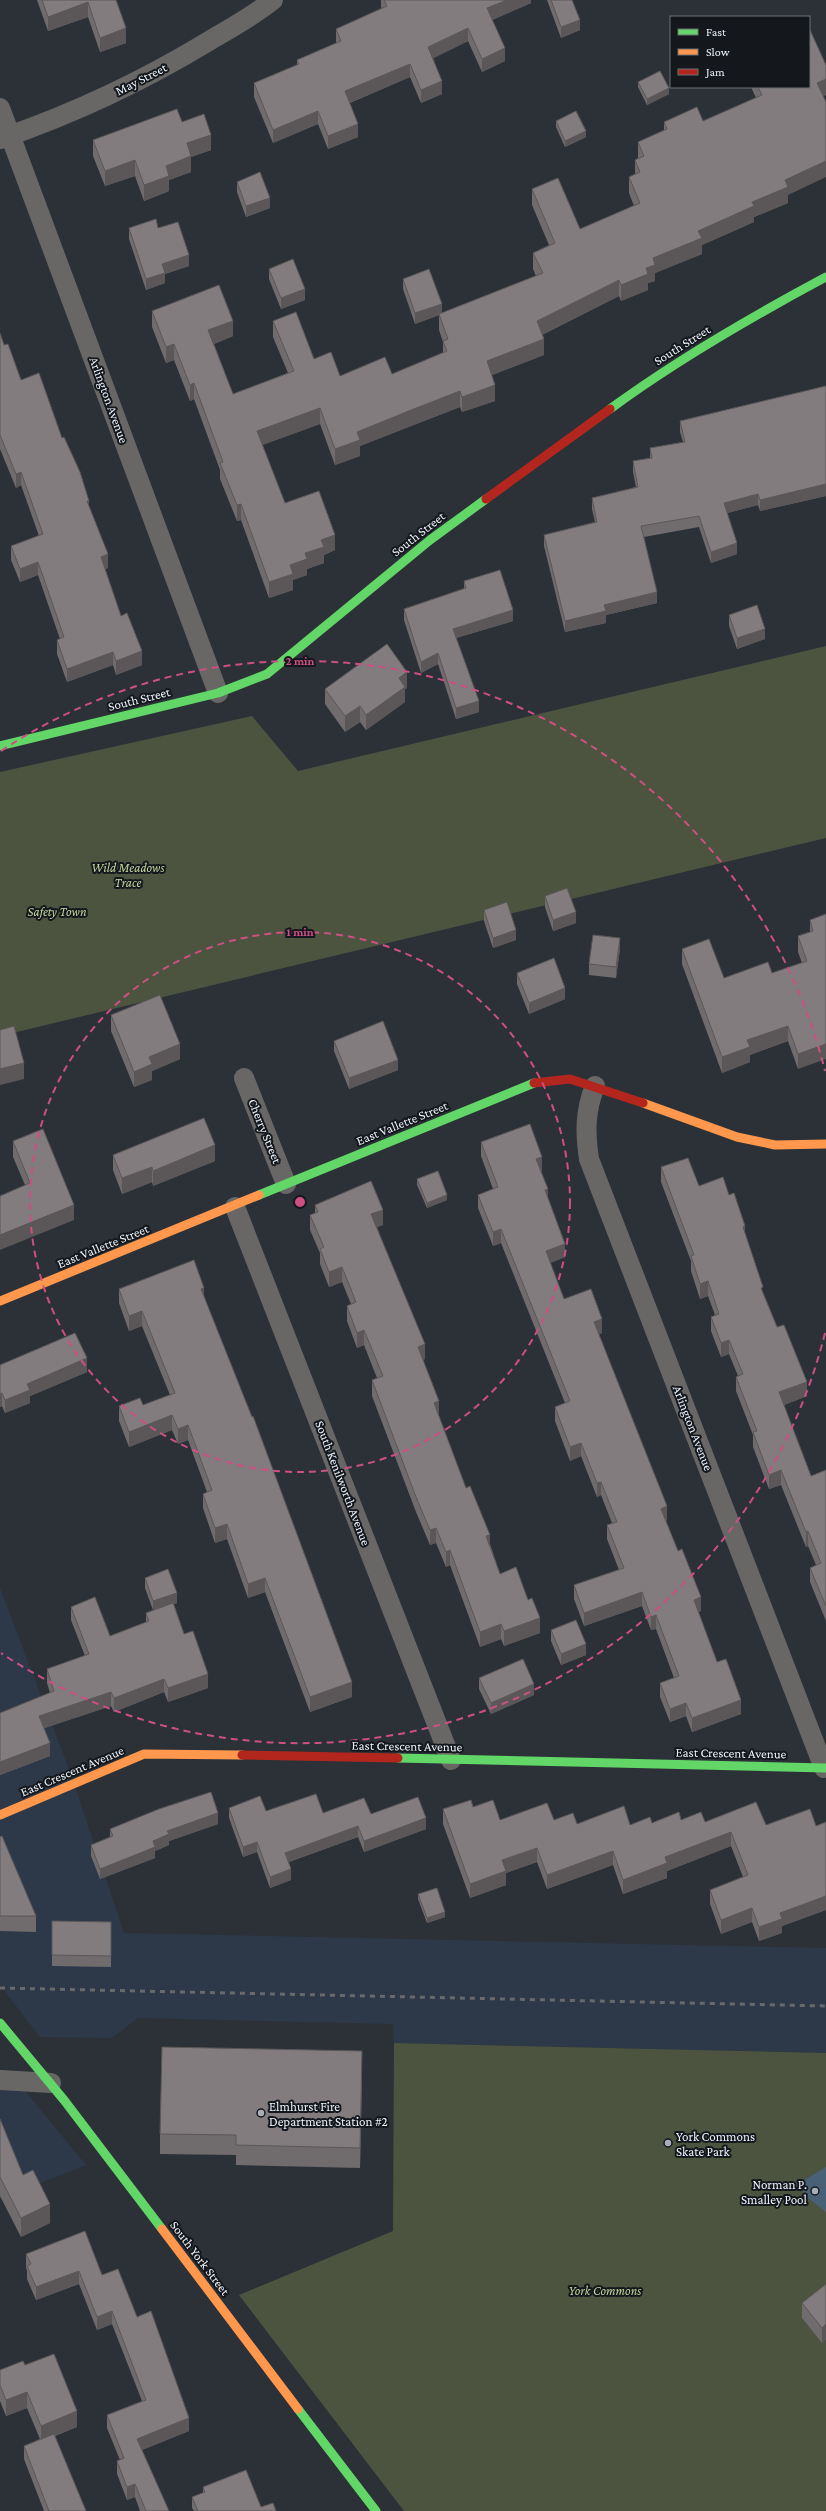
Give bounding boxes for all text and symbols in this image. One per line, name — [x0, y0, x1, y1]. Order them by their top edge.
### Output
legend — [670, 16, 810, 88]
text: Fast — [706, 25, 727, 39]
text: Slow — [706, 45, 730, 59]
street label: May Street — [113, 59, 170, 98]
text: Jam — [705, 65, 725, 79]
street label: South Street — [651, 321, 714, 368]
street label: Arlington Avenue — [86, 355, 132, 445]
street label: South Street — [388, 508, 448, 559]
text: 2 min — [286, 654, 315, 668]
street label: South Street — [106, 684, 172, 714]
park label: Wild Meadows Trace — [92, 860, 164, 890]
park label: Safety Town — [28, 904, 87, 919]
text: 1 min — [286, 925, 314, 939]
street label: Cherry Street — [245, 1096, 285, 1166]
street label: East Vallette Street — [354, 1098, 451, 1148]
centre of rings — [293, 1195, 307, 1209]
street label: East Vallette Street — [55, 1221, 152, 1271]
street label: Arlington Avenue — [670, 1383, 716, 1473]
street label: South Kenilworth Avenue — [312, 1418, 374, 1548]
street label: East Crescent Avenue — [351, 1738, 463, 1754]
street label: East Crescent Avenue — [18, 1742, 126, 1800]
street label: East Crescent Avenue — [675, 1745, 787, 1761]
place label: Elmhurst Fire Department Station #2 — [269, 2099, 388, 2129]
marker: Elmhurst Fire Department Station #2 — [256, 2108, 266, 2118]
place label: York Commons Skate Park — [676, 2129, 755, 2159]
marker: York Commons Skate Park — [663, 2138, 673, 2148]
place label: Norman P. Smalley Pool — [741, 2177, 808, 2207]
marker: Norman P. Smalley Pool — [810, 2186, 820, 2196]
street label: South York Street — [167, 2218, 233, 2299]
park label: York Commons — [569, 2283, 641, 2298]

